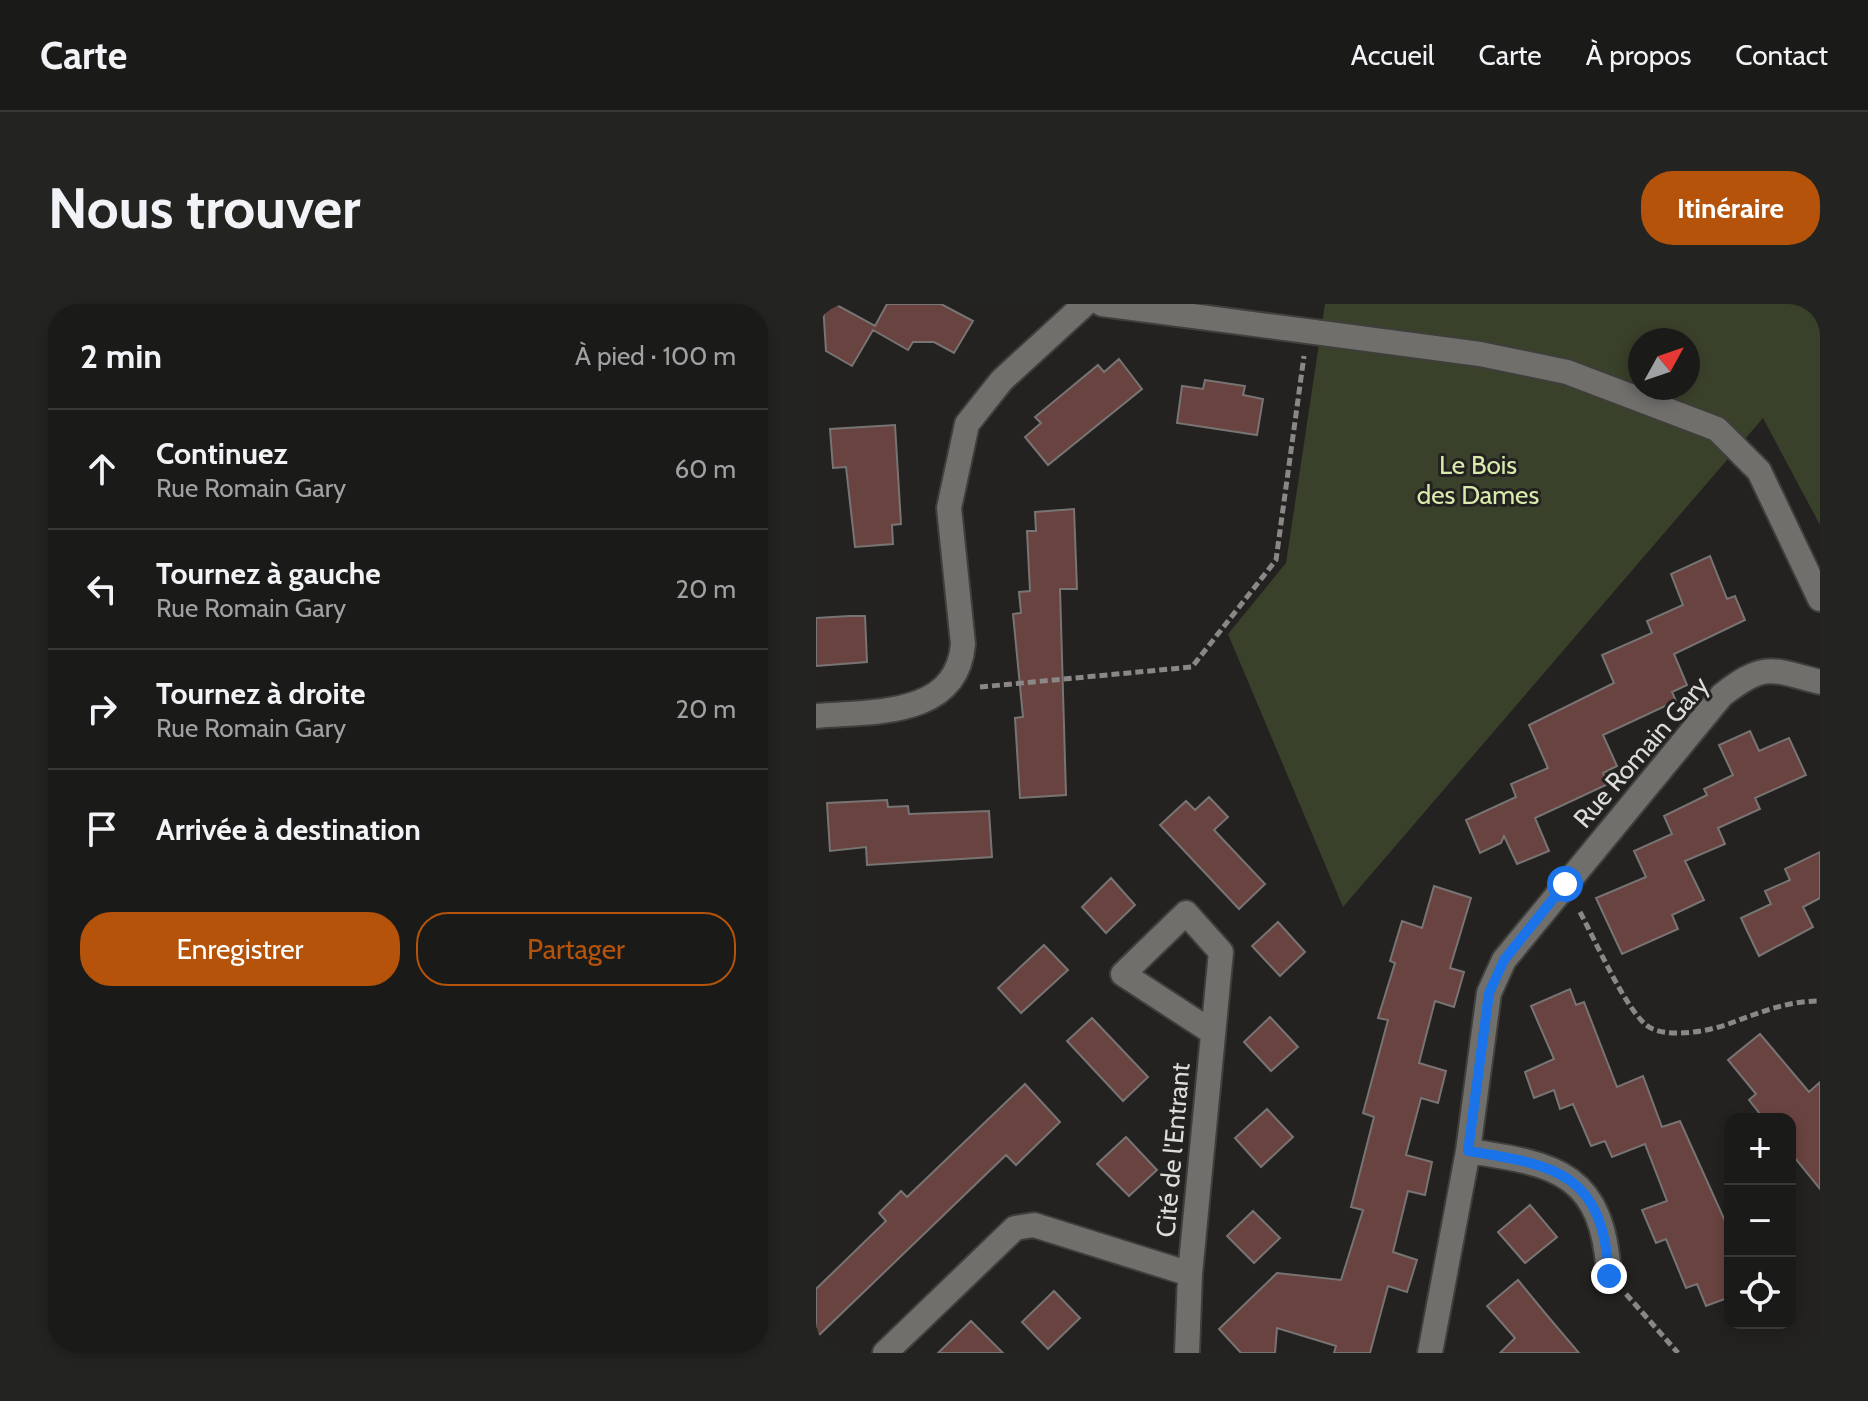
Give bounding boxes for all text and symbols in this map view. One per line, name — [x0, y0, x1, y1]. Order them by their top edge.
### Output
text: Carte — [40, 32, 127, 79]
text: Accueil — [1351, 38, 1434, 72]
text: Carte — [1478, 38, 1542, 72]
text: À propos — [1586, 38, 1691, 72]
text: Contact — [1735, 38, 1828, 72]
button: Itinéraire — [1641, 171, 1820, 245]
text: Nous trouver — [48, 174, 361, 242]
north arrow — [1628, 328, 1700, 400]
text: 2 min — [80, 335, 162, 377]
text: À pied · 100 m — [575, 340, 736, 372]
text: Continuez — [156, 435, 288, 472]
icon: ahead — [80, 447, 124, 491]
park label: Le Bois des Dames — [1417, 449, 1539, 511]
text: 60 m — [674, 453, 736, 485]
text: Rue Romain Gary — [156, 472, 346, 504]
text: Tournez à gauche — [156, 555, 381, 592]
icon: left — [80, 567, 124, 611]
text: 20 m — [676, 573, 736, 605]
text: Rue Romain Gary — [156, 592, 346, 624]
street label: Rue Romain Gary — [1567, 670, 1715, 834]
text: Tournez à droite — [156, 675, 365, 712]
icon: right — [80, 687, 124, 731]
text: 20 m — [676, 693, 736, 725]
text: Rue Romain Gary — [156, 712, 346, 744]
icon: arrive — [80, 807, 124, 851]
text: Arrivée à destination — [156, 811, 421, 848]
route start — [1547, 866, 1583, 902]
button: Enregistrer — [80, 912, 400, 986]
button: Partager — [416, 912, 736, 986]
street label: Cité de l'Entrant — [1149, 1061, 1197, 1239]
map controls — [1724, 1113, 1796, 1329]
button: + — [1724, 1113, 1796, 1185]
button: − — [1724, 1185, 1796, 1257]
button: locate — [1724, 1257, 1796, 1329]
route end — [1591, 1258, 1627, 1294]

